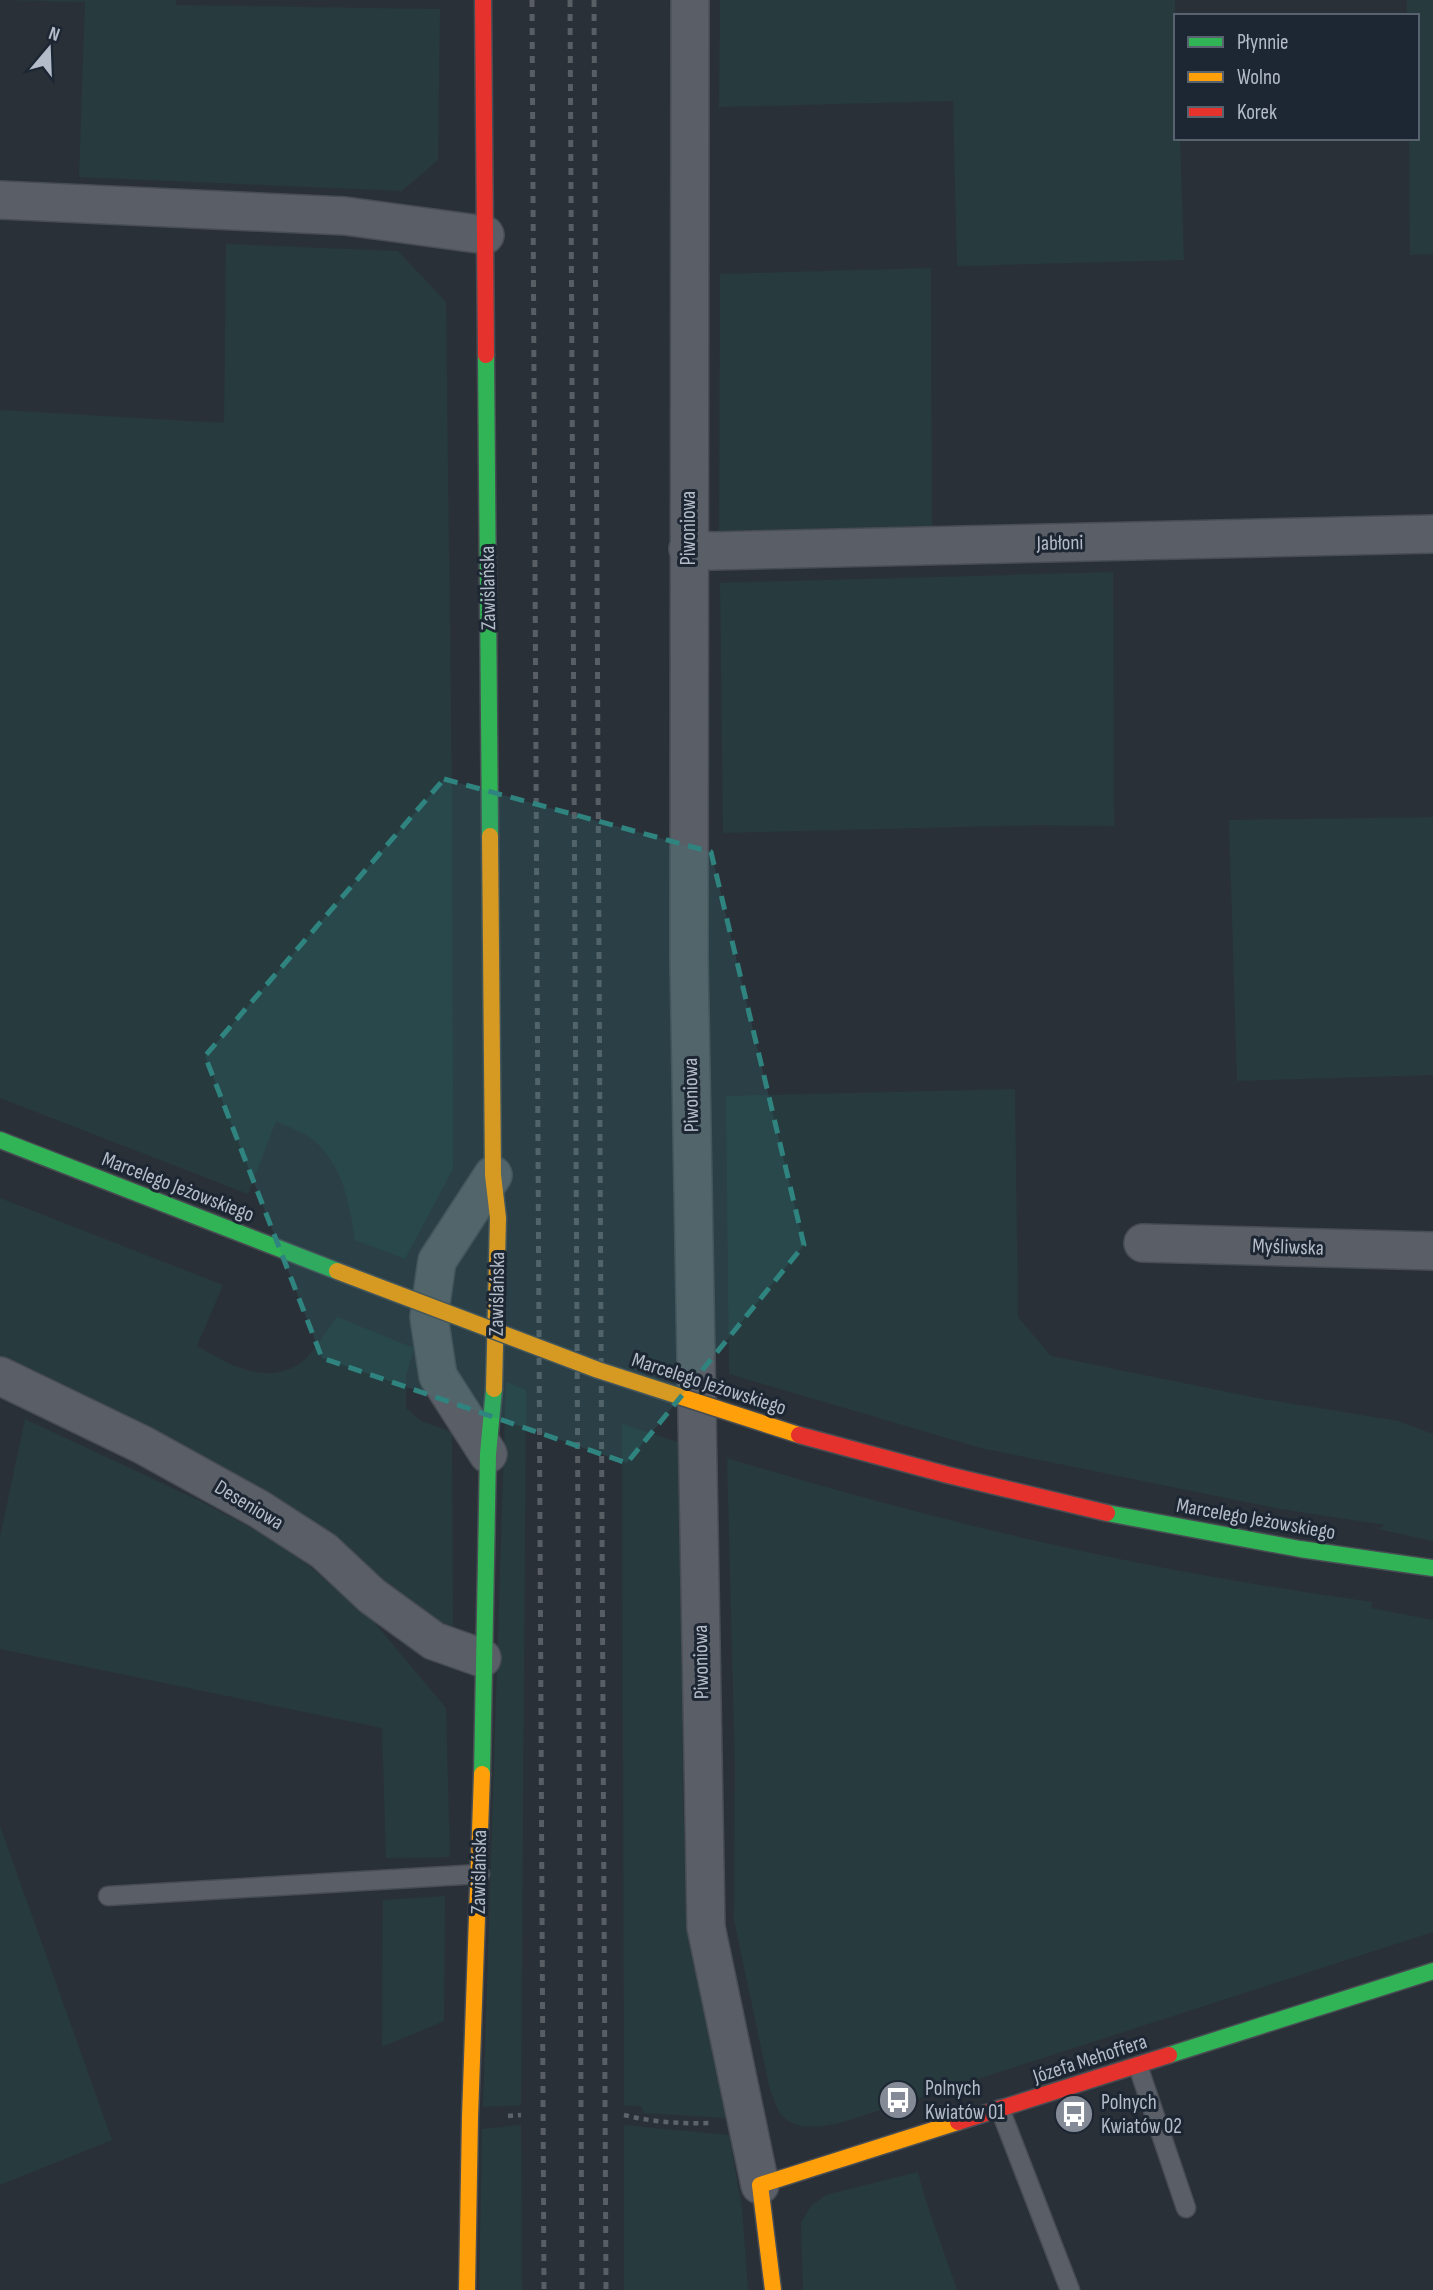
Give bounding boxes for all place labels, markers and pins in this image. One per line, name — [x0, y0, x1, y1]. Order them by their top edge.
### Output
place label: Polnych Kwiatów 01 — [925, 2076, 1005, 2125]
bus stop icon: Polnych Kwiatów 01 — [877, 2079, 919, 2121]
place label: Polnych Kwiatów 02 — [1101, 2090, 1182, 2139]
bus stop icon: Polnych Kwiatów 02 — [1053, 2093, 1095, 2135]

